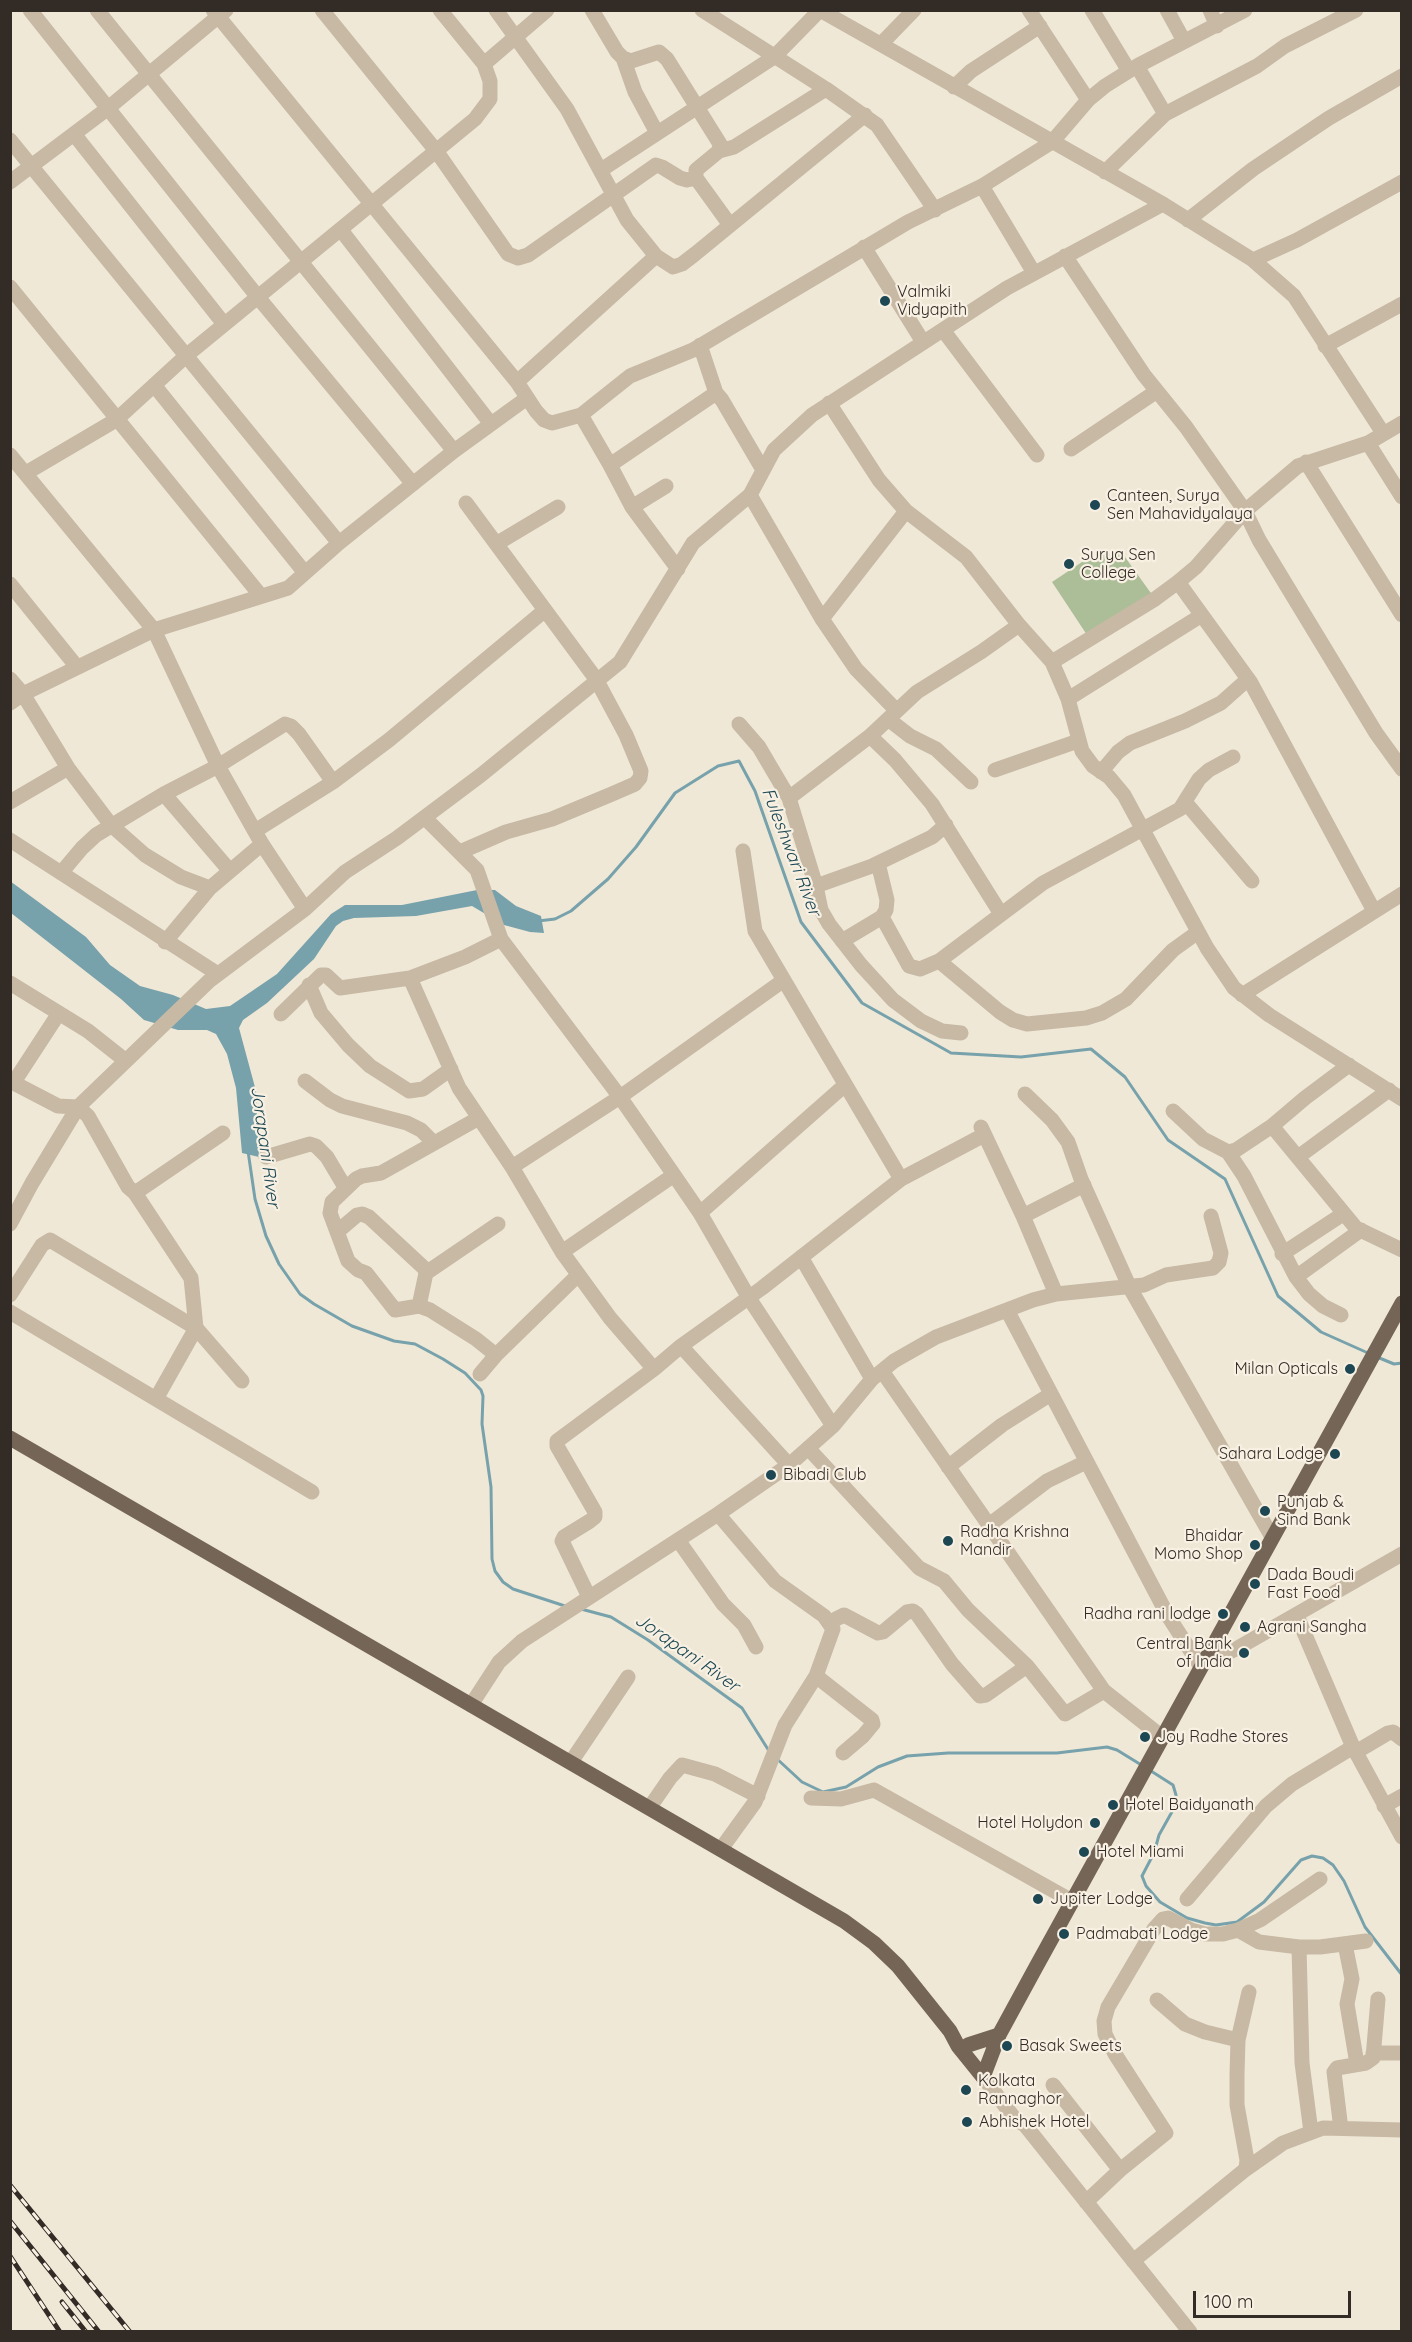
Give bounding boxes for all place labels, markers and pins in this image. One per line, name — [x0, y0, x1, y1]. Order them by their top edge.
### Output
place label: Valmiki Vidyapith — [897, 282, 967, 320]
marker: Valmiki Vidyapith — [878, 294, 892, 308]
place label: Canteen, Surya Sen Mahavidyalaya — [1107, 486, 1253, 524]
marker: Canteen, Surya Sen Mahavidyalaya — [1088, 498, 1102, 512]
place label: Surya Sen College — [1081, 545, 1156, 583]
marker: Surya Sen College — [1062, 557, 1076, 571]
place label: Milan Opticals — [1234, 1359, 1338, 1379]
marker: Milan Opticals — [1343, 1362, 1357, 1376]
place label: Sahara Lodge — [1219, 1444, 1323, 1464]
marker: Sahara Lodge — [1328, 1447, 1342, 1461]
place label: Bibadi Club — [783, 1465, 867, 1485]
marker: Bibadi Club — [764, 1468, 778, 1482]
place label: Punjab & Sind Bank — [1277, 1492, 1351, 1530]
marker: Punjab & Sind Bank — [1258, 1504, 1272, 1518]
place label: Radha Krishna Mandir — [960, 1522, 1069, 1560]
place label: Bhaidar Momo Shop — [1154, 1526, 1243, 1564]
marker: Radha Krishna Mandir — [941, 1534, 955, 1548]
marker: Bhaidar Momo Shop — [1248, 1538, 1262, 1552]
place label: Dada Boudi Fast Food — [1267, 1565, 1354, 1603]
marker: Dada Boudi Fast Food — [1248, 1577, 1262, 1591]
place label: Radha rani lodge — [1083, 1604, 1211, 1624]
marker: Radha rani lodge — [1216, 1607, 1230, 1621]
place label: Agrani Sangha — [1257, 1617, 1367, 1637]
marker: Agrani Sangha — [1238, 1620, 1252, 1634]
place label: Central Bank of India — [1136, 1634, 1232, 1672]
marker: Central Bank of India — [1237, 1646, 1251, 1660]
place label: Joy Radhe Stores — [1157, 1727, 1288, 1747]
marker: Joy Radhe Stores — [1138, 1730, 1152, 1744]
place label: Hotel Baidyanath — [1125, 1795, 1254, 1815]
marker: Hotel Baidyanath — [1106, 1798, 1120, 1812]
place label: Hotel Holydon — [977, 1813, 1083, 1833]
marker: Hotel Holydon — [1088, 1816, 1102, 1830]
place label: Hotel Miami — [1096, 1842, 1184, 1862]
marker: Hotel Miami — [1077, 1845, 1091, 1859]
place label: Jupiter Lodge — [1050, 1889, 1153, 1909]
marker: Jupiter Lodge — [1031, 1892, 1045, 1906]
place label: Padmabati Lodge — [1076, 1924, 1208, 1944]
marker: Padmabati Lodge — [1057, 1927, 1071, 1941]
place label: Basak Sweets — [1019, 2036, 1122, 2056]
marker: Basak Sweets — [1000, 2039, 1014, 2053]
place label: Kolkata Rannaghor — [978, 2071, 1062, 2109]
marker: Kolkata Rannaghor — [959, 2083, 973, 2097]
place label: Abhishek Hotel — [979, 2112, 1089, 2132]
marker: Abhishek Hotel — [960, 2115, 974, 2129]

